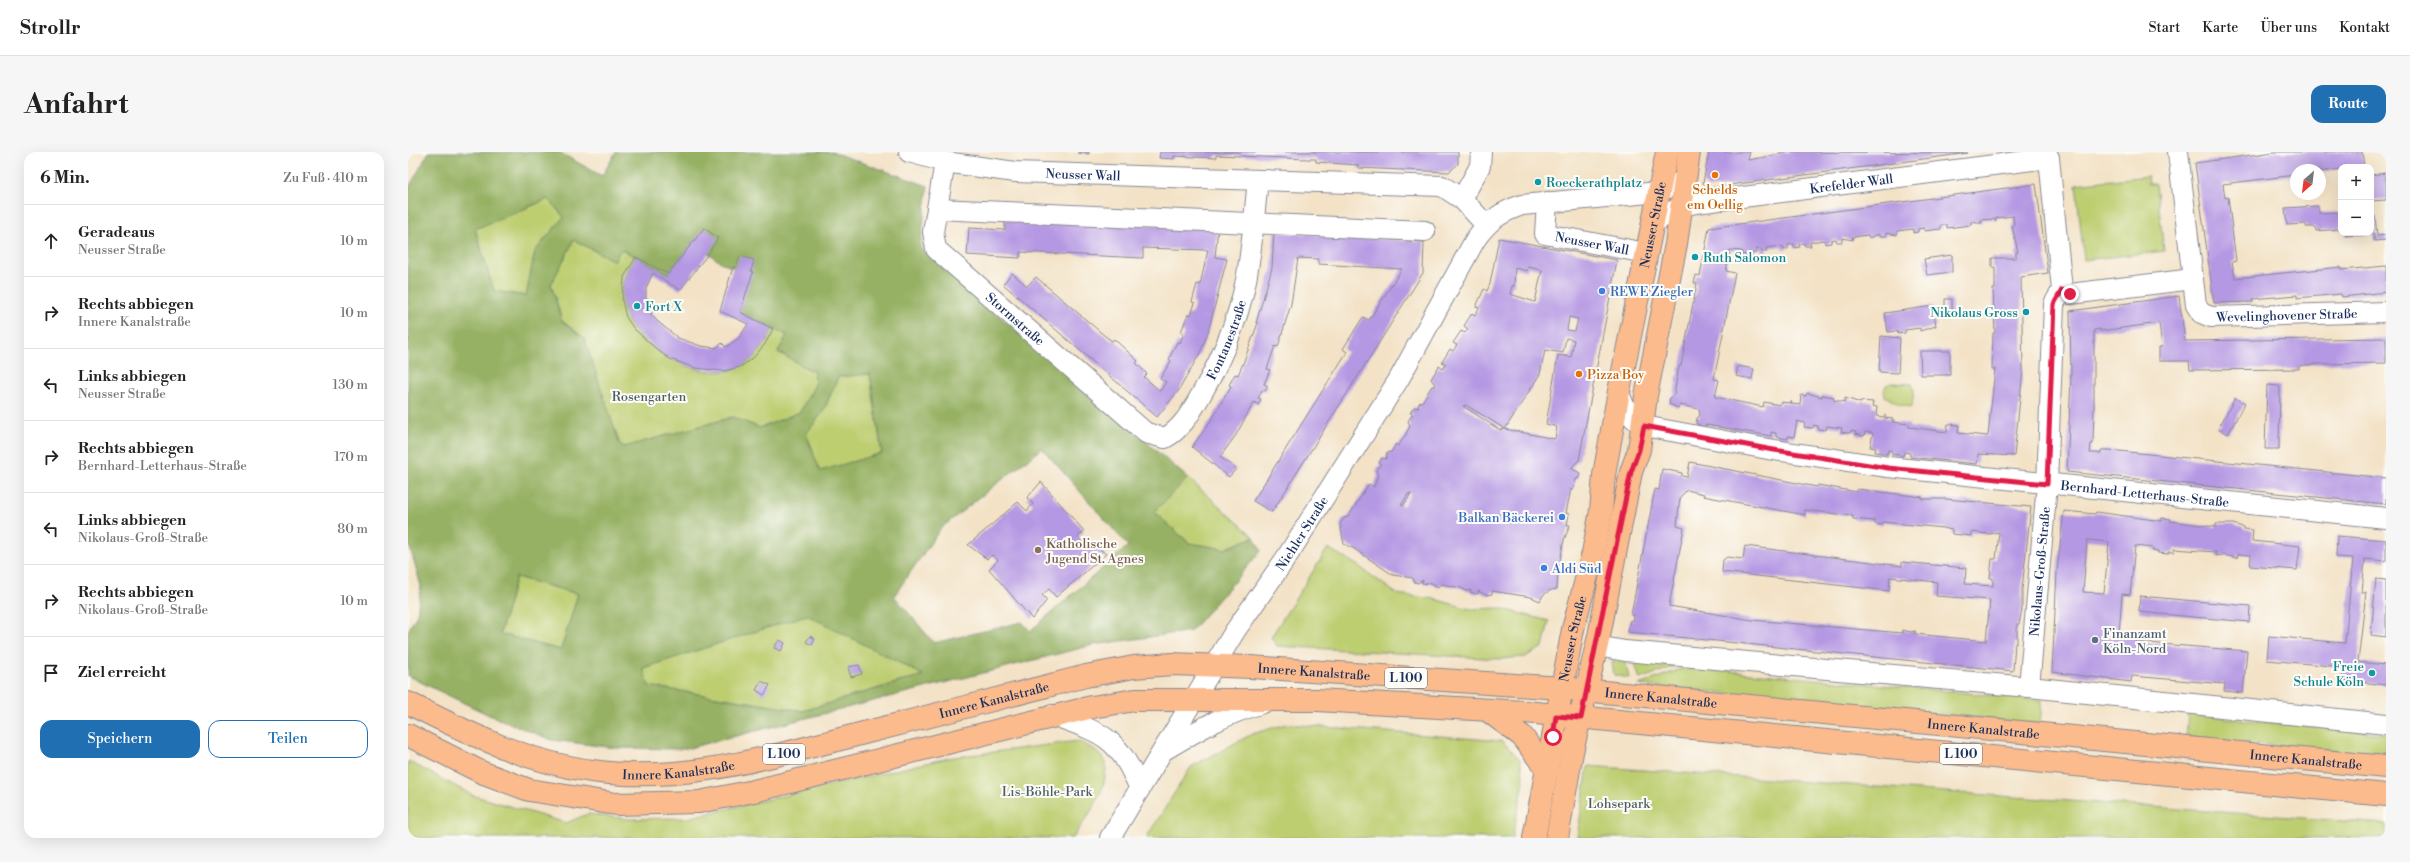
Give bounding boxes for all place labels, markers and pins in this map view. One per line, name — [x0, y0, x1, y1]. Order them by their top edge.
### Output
marker: Schelds em Oellig — [1710, 170, 1720, 180]
place label: Roeckerathplatz — [1546, 175, 1642, 191]
marker: Roeckerathplatz — [1533, 177, 1543, 187]
place label: Schelds em Oellig — [1687, 182, 1743, 213]
place label: Ruth Salomon — [1703, 250, 1786, 266]
marker: Ruth Salomon — [1690, 252, 1700, 262]
place label: REWE Ziegler — [1610, 284, 1694, 300]
marker: REWE Ziegler — [1597, 286, 1607, 296]
place label: Fort X — [645, 299, 683, 315]
marker: Fort X — [632, 301, 642, 311]
place label: Nikolaus Gross — [1930, 305, 2018, 321]
marker: Nikolaus Gross — [2021, 307, 2031, 317]
place label: Pizza Boy — [1587, 367, 1645, 383]
marker: Pizza Boy — [1574, 369, 1584, 379]
place label: Balkan Bäckerei — [1457, 510, 1554, 526]
marker: Balkan Bäckerei — [1557, 512, 1567, 522]
place label: Katholische Jugend St. Agnes — [1045, 536, 1144, 567]
marker: Katholische Jugend St. Agnes — [1033, 545, 1043, 555]
place label: Aldi Süd — [1551, 561, 1602, 577]
marker: Aldi Süd — [1539, 563, 1549, 573]
place label: Finanzamt Köln-Nord — [2103, 626, 2167, 657]
marker: Finanzamt Köln-Nord — [2090, 635, 2100, 645]
place label: Freie Schule Köln — [2294, 659, 2364, 690]
marker: Freie Schule Köln — [2367, 668, 2377, 678]

